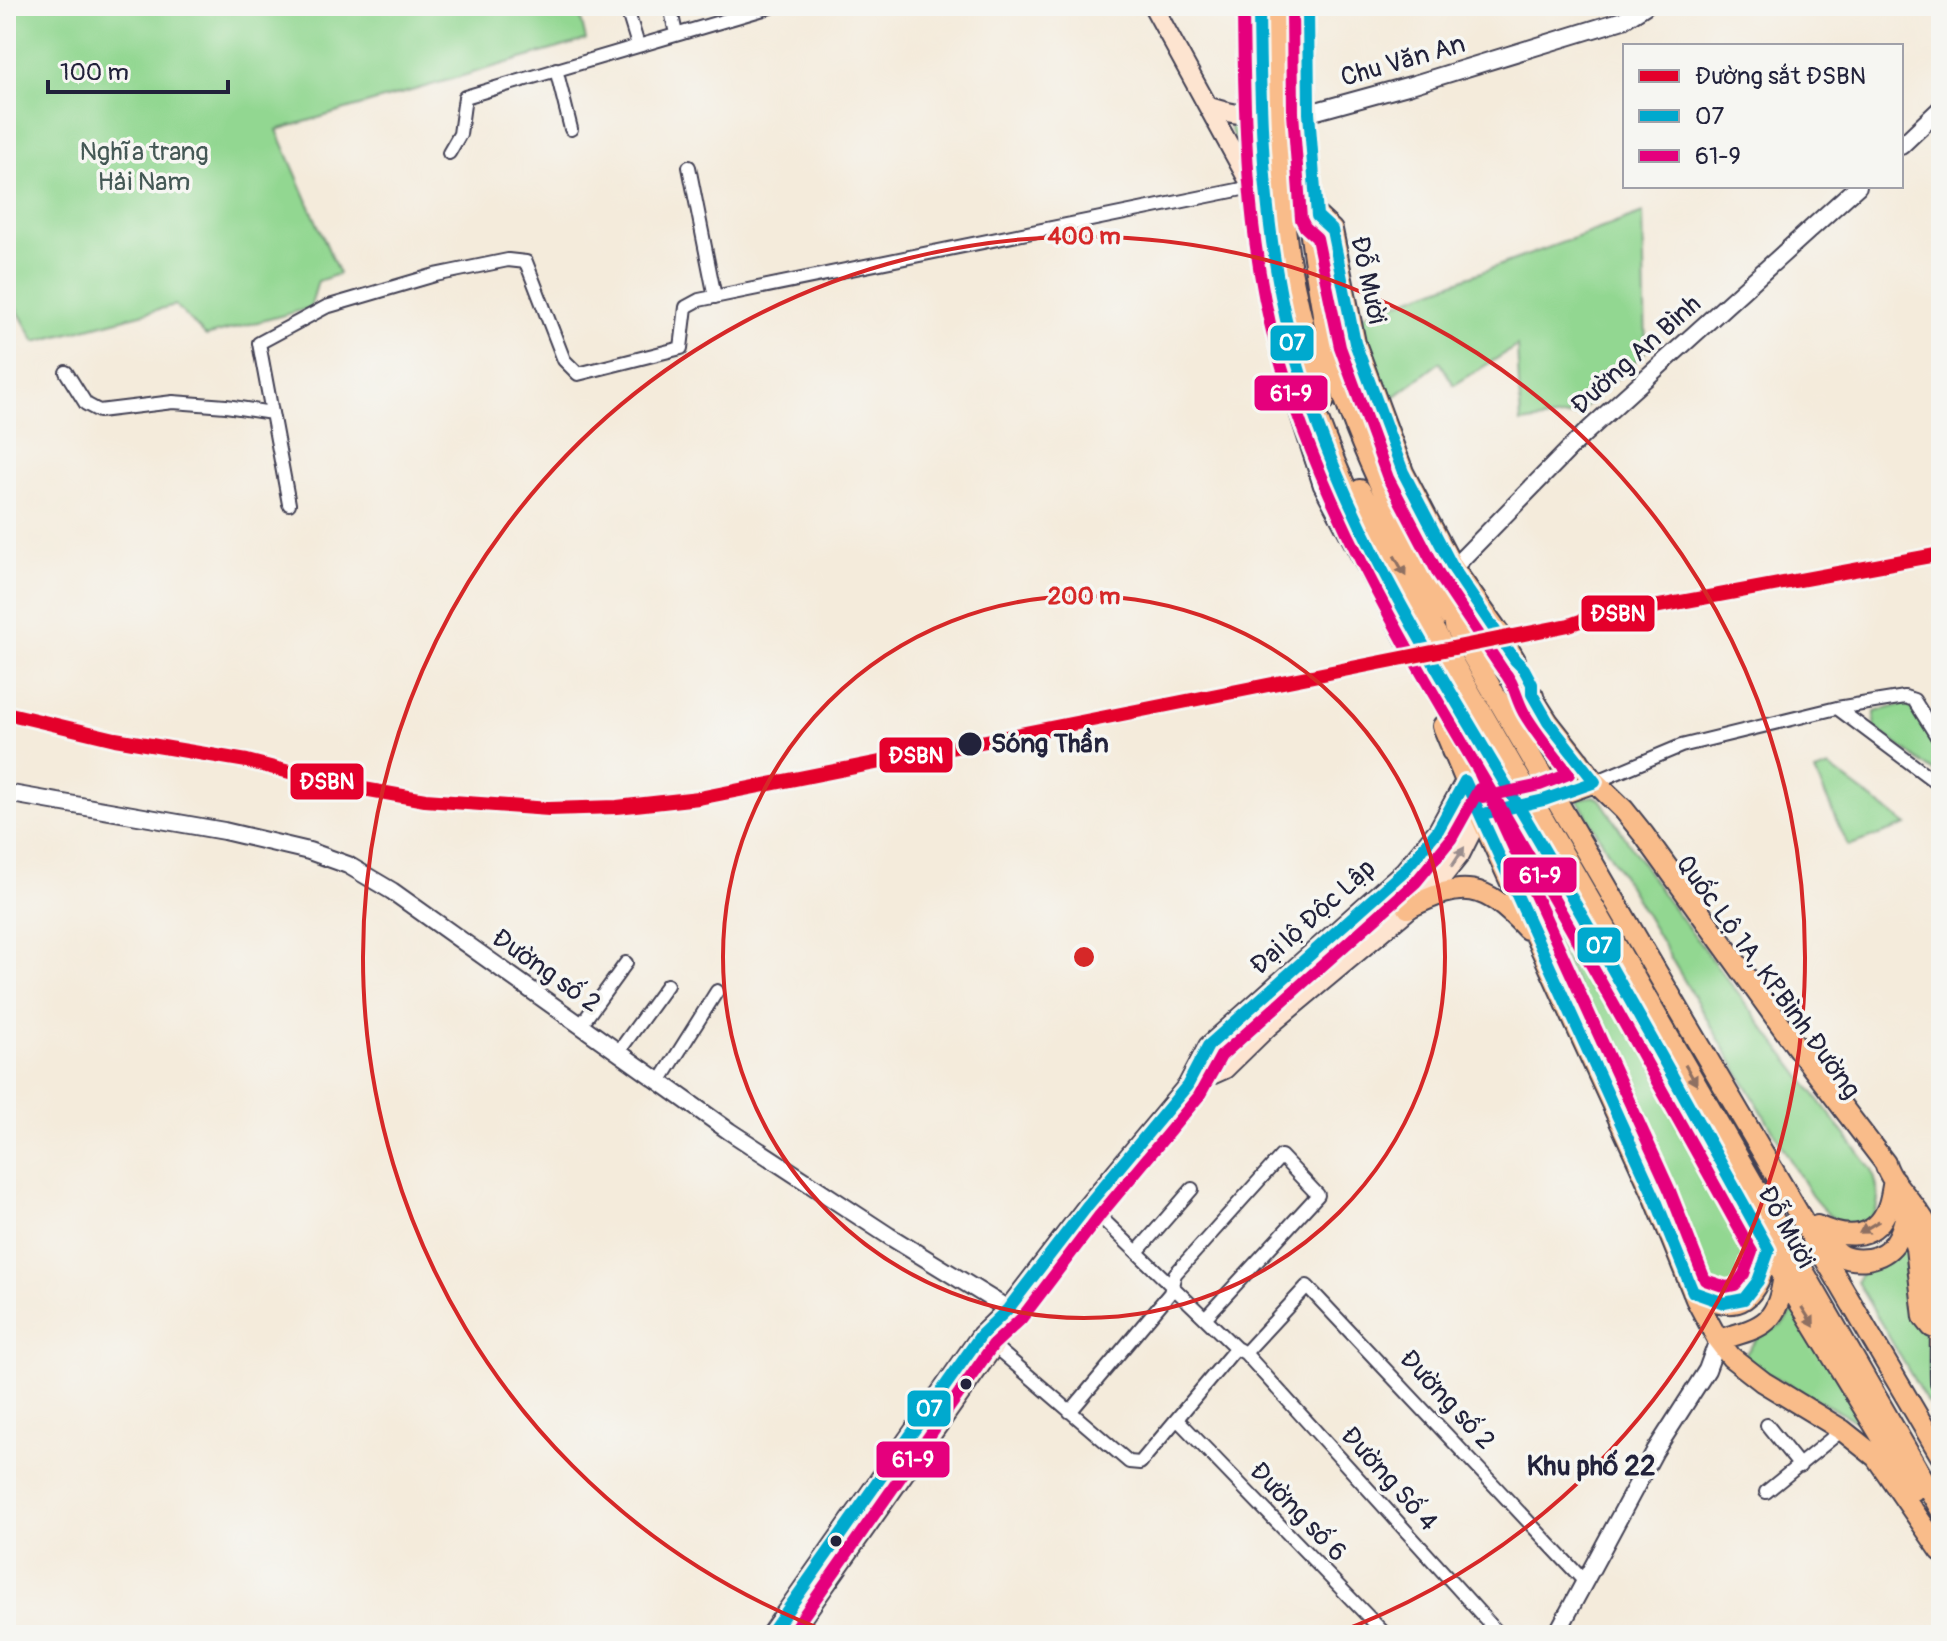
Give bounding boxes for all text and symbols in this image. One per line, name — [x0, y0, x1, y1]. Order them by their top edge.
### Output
street label: Chu Văn An — [1337, 28, 1469, 94]
scale bar — [48, 44, 228, 94]
legend — [1623, 44, 1903, 188]
text: 100 m — [60, 58, 129, 87]
text: Đường sắt ĐSBN — [1695, 62, 1866, 91]
text: 07 — [1695, 102, 1724, 131]
park label: Nghĩa trang Hải Nam — [80, 136, 208, 198]
text: 61-9 — [1695, 142, 1741, 171]
text: 400 m — [1047, 222, 1121, 251]
street label: Đỗ Mười — [1343, 233, 1393, 327]
street label: Đường An Bình — [1564, 288, 1708, 422]
line badge: 07 — [1269, 324, 1315, 362]
text: 07 — [1279, 329, 1306, 357]
line badge: 61-9 — [1253, 374, 1329, 412]
text: 61-9 — [1270, 380, 1312, 408]
one-way arrow — [1393, 555, 1407, 577]
text: 200 m — [1048, 582, 1120, 611]
line badge: ĐSBN — [1580, 594, 1656, 633]
text: ĐSBN — [1591, 600, 1646, 628]
place label: Sóng Thần — [991, 727, 1109, 760]
marker: Sóng Thần — [956, 730, 984, 758]
line badge: ĐSBN — [878, 736, 954, 774]
text: ĐSBN — [889, 742, 944, 770]
line badge: ĐSBN — [289, 762, 365, 801]
text: ĐSBN — [300, 768, 355, 796]
one-way arrow — [1451, 846, 1465, 868]
street label: Quốc Lộ 1A, KP.Bình Đường — [1669, 849, 1867, 1105]
street label: Đại lộ Độc Lập — [1244, 852, 1382, 982]
line badge: 61-9 — [1502, 856, 1578, 894]
text: 61-9 — [1519, 862, 1561, 890]
street label: Đường số 2 — [486, 922, 606, 1020]
line badge: 07 — [1576, 926, 1622, 964]
text: 07 — [1586, 932, 1613, 960]
centre of rings — [1070, 943, 1098, 971]
one-way arrow — [1684, 1064, 1698, 1087]
street label: Đỗ Mười — [1750, 1180, 1822, 1274]
one-way arrow — [1858, 1220, 1880, 1234]
one-way arrow — [1801, 1306, 1815, 1328]
street label: Đường số 2 — [1393, 1343, 1501, 1457]
unlabelled marker — [958, 1376, 974, 1392]
line badge: 07 — [906, 1389, 952, 1428]
text: 07 — [916, 1395, 943, 1423]
street label: Đường Số 4 — [1334, 1420, 1444, 1538]
line badge: 61-9 — [875, 1440, 951, 1479]
text: 61-9 — [892, 1446, 934, 1474]
district label: Khu phố 22 — [1526, 1449, 1656, 1484]
street label: Đường số 6 — [1243, 1456, 1353, 1568]
unlabelled marker — [828, 1533, 844, 1549]

